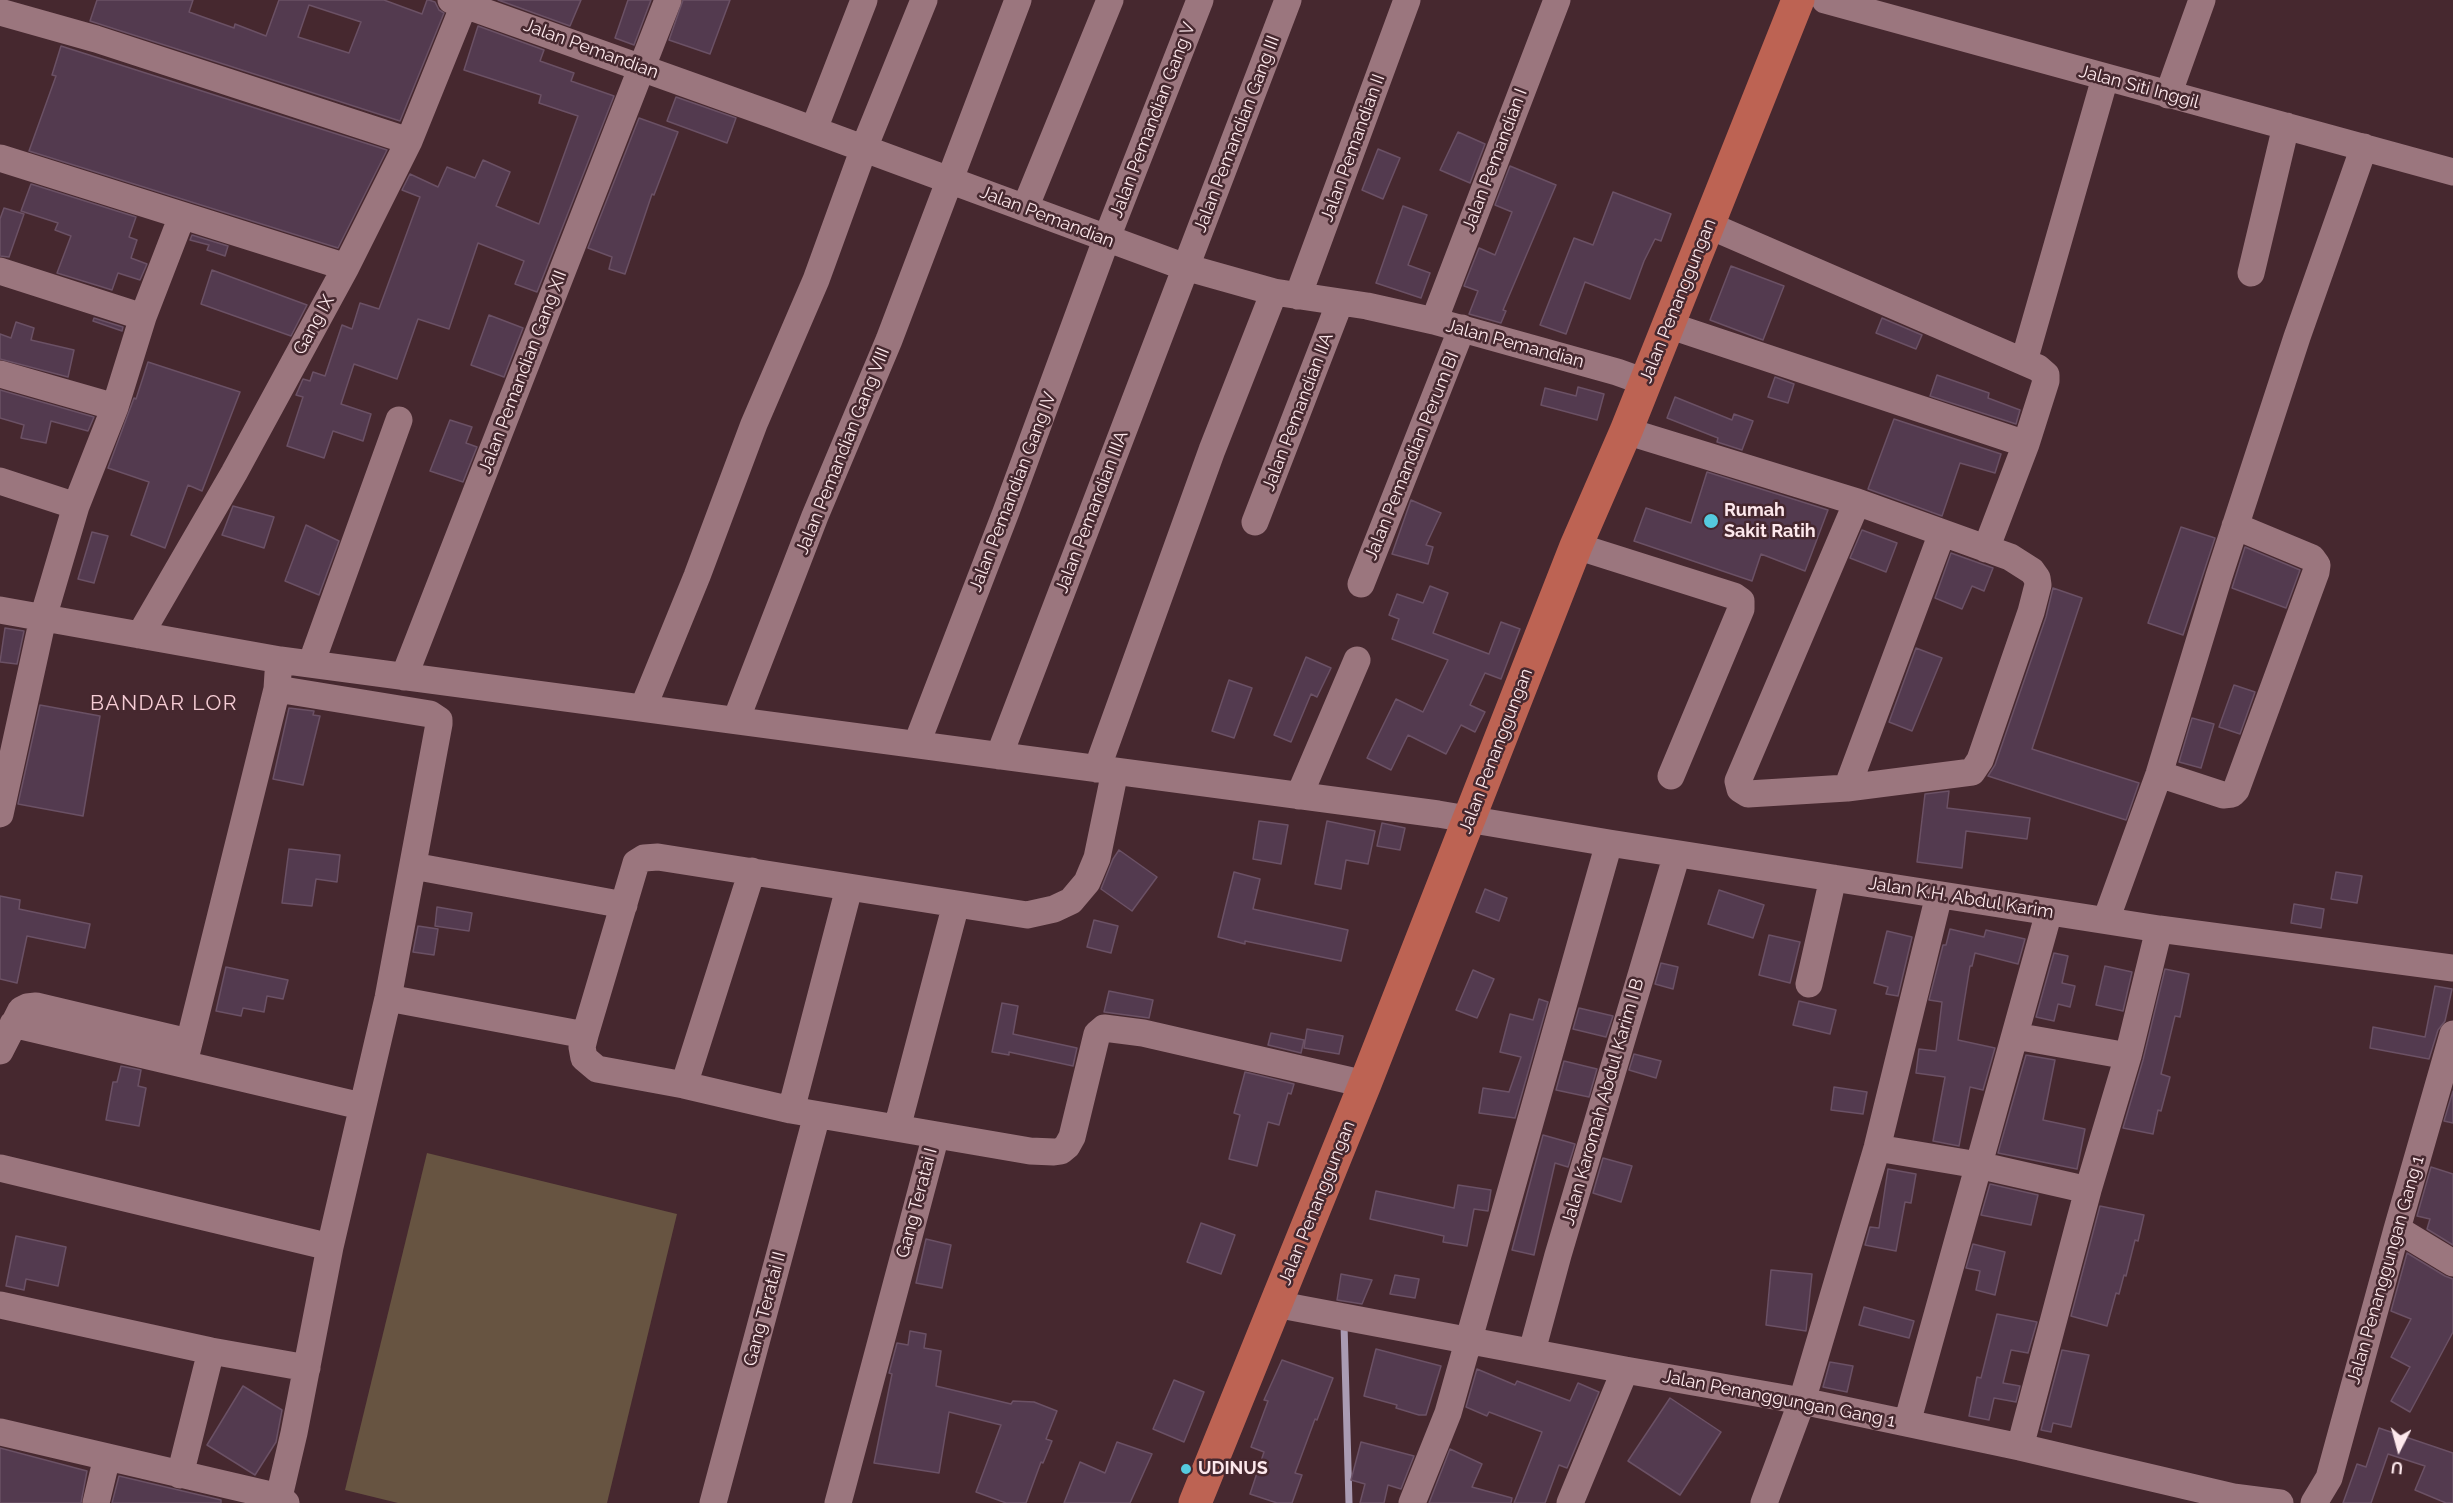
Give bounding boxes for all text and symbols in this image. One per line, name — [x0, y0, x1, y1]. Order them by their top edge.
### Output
street label: Jalan Pemandian — [521, 15, 661, 83]
street label: Jalan Pemandian Gang V — [1106, 19, 1200, 221]
street label: Jalan Pemandian Gang III — [1189, 33, 1285, 235]
street label: Jalan Siti Inggil — [2077, 61, 2201, 113]
street label: Jalan Pemandian II — [1316, 71, 1390, 225]
street label: Jalan Pemandian I — [1458, 86, 1532, 234]
street label: Jalan Pemandian — [977, 181, 1117, 253]
street label: Jalan Penanggungan — [1635, 216, 1721, 386]
street label: Jalan Pemandian Gang XII — [474, 267, 572, 477]
street label: Gang IX — [289, 291, 339, 359]
street label: Jalan Pemandian — [1444, 315, 1586, 373]
street label: Jalan Pemandian IIA — [1258, 330, 1338, 494]
street label: Jalan Pemandian Gang VIII — [792, 344, 894, 558]
street label: Jalan Pemandian Perum BI — [1360, 349, 1464, 563]
street label: Jalan Pemandian Gang IV — [965, 389, 1061, 595]
street label: Jalan Pemandian IIIA — [1051, 428, 1133, 596]
place label: Rumah Sakit Ratih — [1724, 500, 1816, 542]
marker: Rumah Sakit Ratih — [1702, 512, 1720, 530]
street label: Jalan Penanggungan — [1454, 665, 1538, 837]
district label: BANDAR LOR — [90, 691, 238, 717]
street label: Jalan K.H. Abdul Karim — [1867, 873, 2055, 923]
street label: Jalan Karomah Abdul Karim I B — [1557, 976, 1649, 1228]
street label: Jalan Penanggungan — [1274, 1118, 1360, 1288]
street label: Gang Teratai I — [892, 1145, 942, 1261]
street label: Jalan Penanggungan Gang 1 — [2343, 1153, 2429, 1387]
street label: Gang Teratai II — [739, 1249, 791, 1369]
street label: Jalan Penanggungan Gang 1 — [1661, 1366, 1897, 1432]
north arrow — [2369, 1419, 2429, 1479]
text: U — [2390, 1457, 2404, 1477]
place label: UDINUS — [1198, 1458, 1268, 1480]
marker: UDINUS — [1179, 1462, 1193, 1476]

